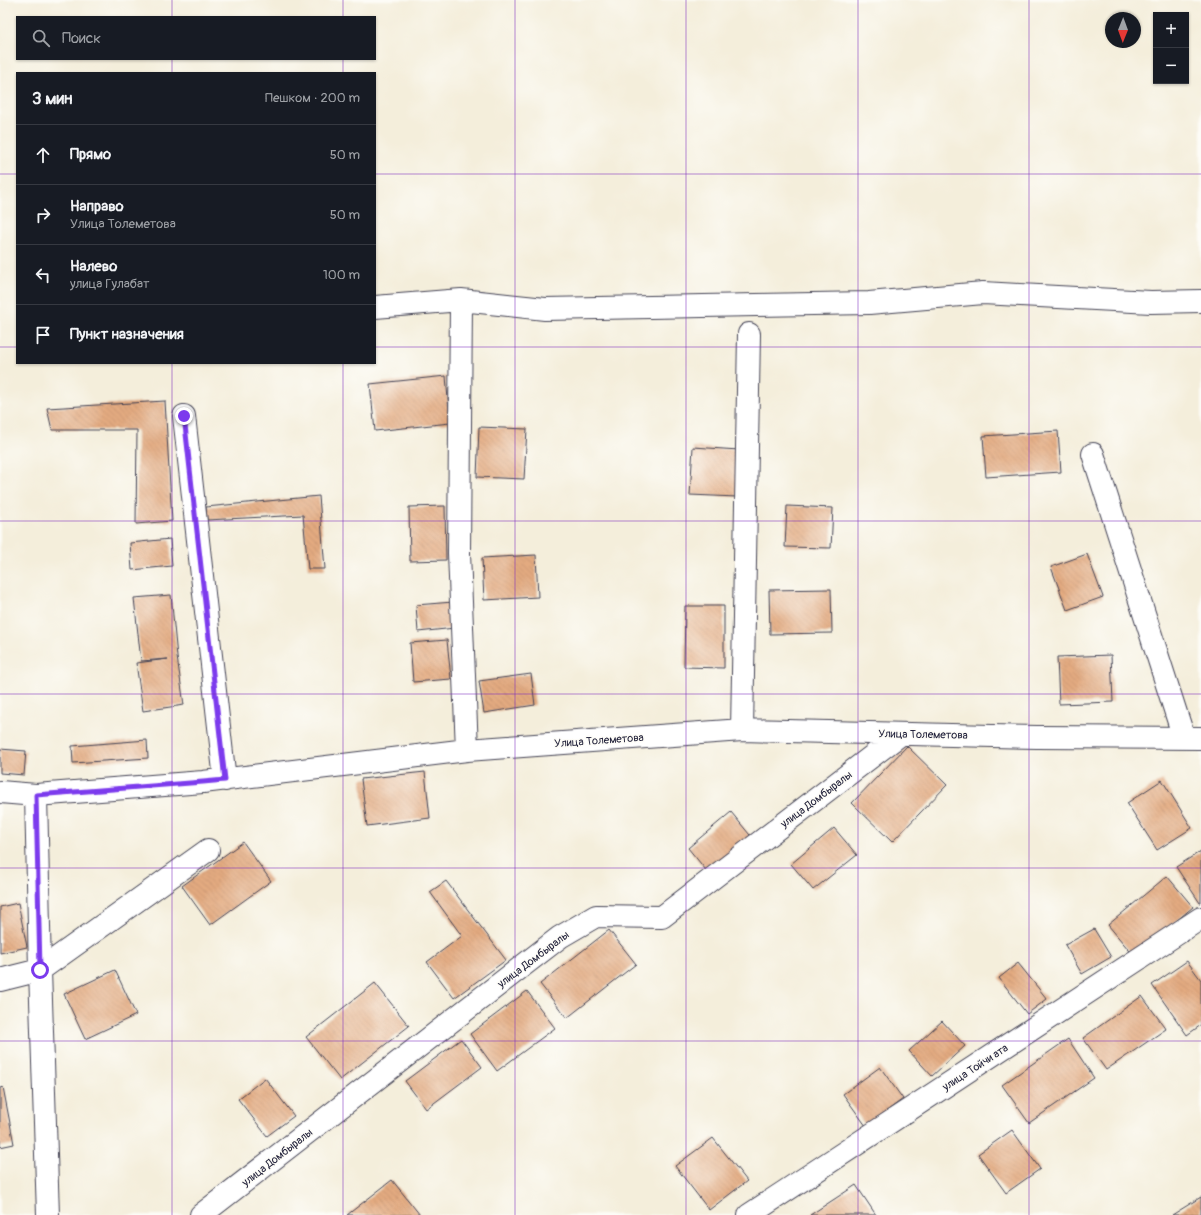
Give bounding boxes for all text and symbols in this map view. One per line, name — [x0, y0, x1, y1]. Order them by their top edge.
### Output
north arrow — [1105, 12, 1141, 48]
map controls — [1153, 12, 1189, 84]
button: + — [1153, 12, 1189, 48]
search box — [16, 16, 376, 60]
icon: search — [30, 27, 52, 49]
text: Поиск — [62, 29, 101, 48]
button: − — [1153, 48, 1189, 84]
text: 3 мин — [32, 88, 72, 109]
text: Пешком · 200 m — [265, 90, 360, 106]
icon: ahead — [32, 144, 54, 166]
text: Прямо — [70, 145, 111, 164]
text: 50 m — [330, 147, 360, 163]
text: Направо — [70, 197, 124, 216]
icon: right — [32, 204, 54, 226]
text: 50 m — [330, 207, 360, 223]
text: Улица Толеметова — [70, 216, 176, 232]
text: Налево — [70, 257, 117, 276]
icon: left — [32, 264, 54, 286]
text: 100 m — [323, 267, 360, 283]
text: улица Гулабат — [70, 276, 149, 292]
icon: arrive — [32, 324, 54, 346]
text: Пункт назначения — [70, 325, 184, 344]
route end — [175, 407, 193, 425]
street label: Улица Толеметова — [878, 727, 968, 742]
street label: Улица Толеметова — [554, 731, 644, 750]
street label: улица Домбыралы — [777, 768, 855, 831]
street label: улица Домбыралы — [494, 928, 572, 991]
route start — [31, 961, 49, 979]
street label: улица Тойчи ата — [939, 1041, 1011, 1094]
street label: улица Домбыралы — [239, 1126, 315, 1190]

